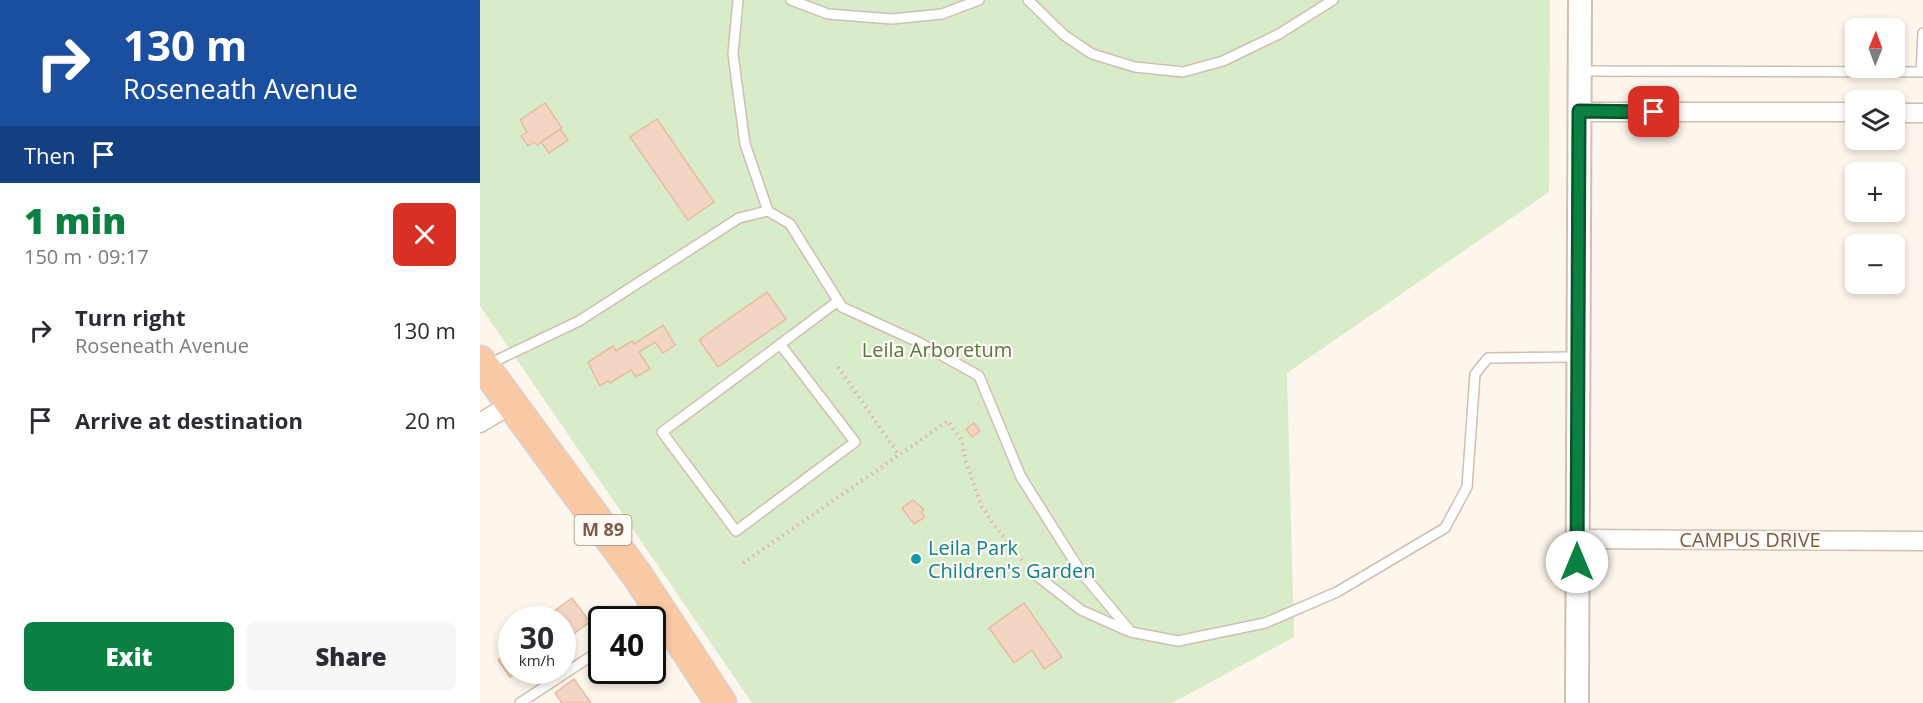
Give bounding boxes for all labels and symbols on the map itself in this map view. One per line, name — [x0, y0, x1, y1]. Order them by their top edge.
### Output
north arrow — [1845, 18, 1905, 78]
pin — [1628, 86, 1679, 137]
park label: Leila Arboretum — [862, 336, 1012, 363]
road number: M 89 — [574, 515, 632, 545]
street label: CAMPUS DRIVE — [1679, 526, 1821, 553]
position arrow — [1545, 530, 1609, 594]
place label: Leila Park Children's Garden — [928, 534, 1096, 584]
marker: Leila Park Children's Garden — [909, 552, 923, 566]
speed limit sign: 40 — [588, 606, 666, 684]

